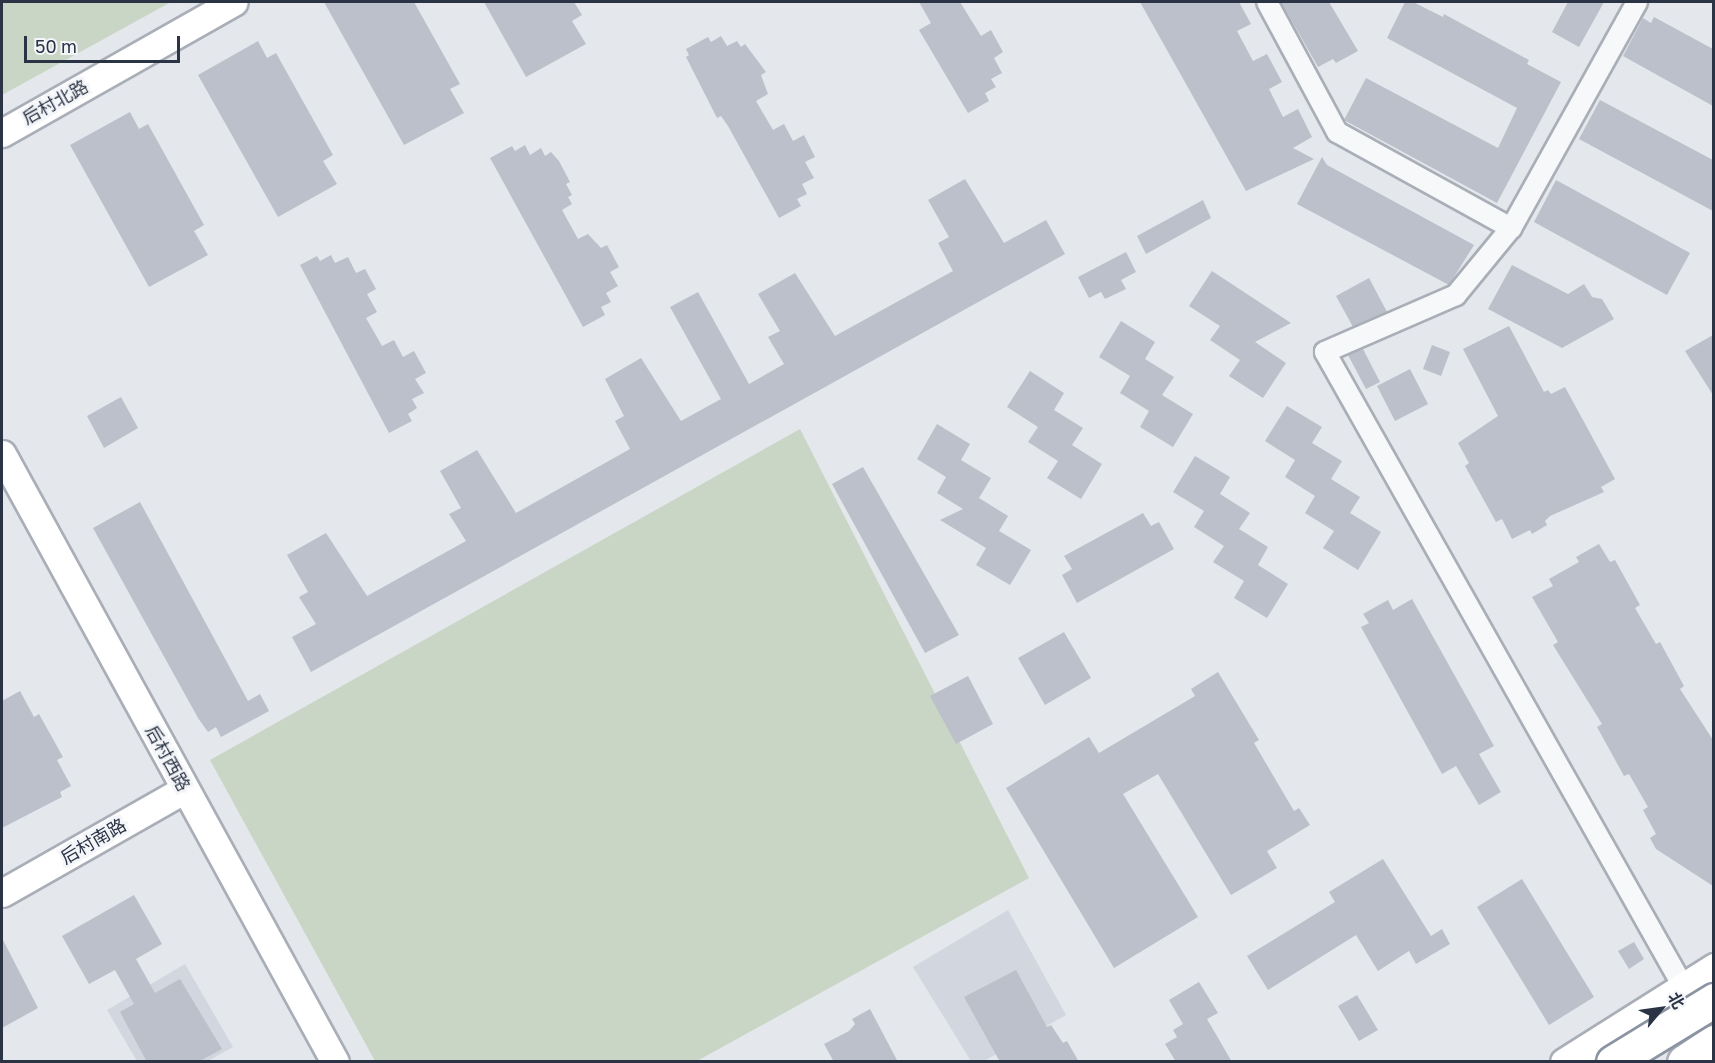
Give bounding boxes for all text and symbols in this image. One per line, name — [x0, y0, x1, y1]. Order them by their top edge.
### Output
scale bar — [27, 24, 183, 62]
text: 50 m — [35, 35, 77, 57]
street label: 后村北路 — [18, 75, 92, 129]
street label: 后村西路 — [141, 721, 195, 795]
street label: 后村南路 — [56, 814, 130, 868]
north arrow — [1631, 979, 1691, 1039]
text: 北 — [1664, 988, 1689, 1012]

